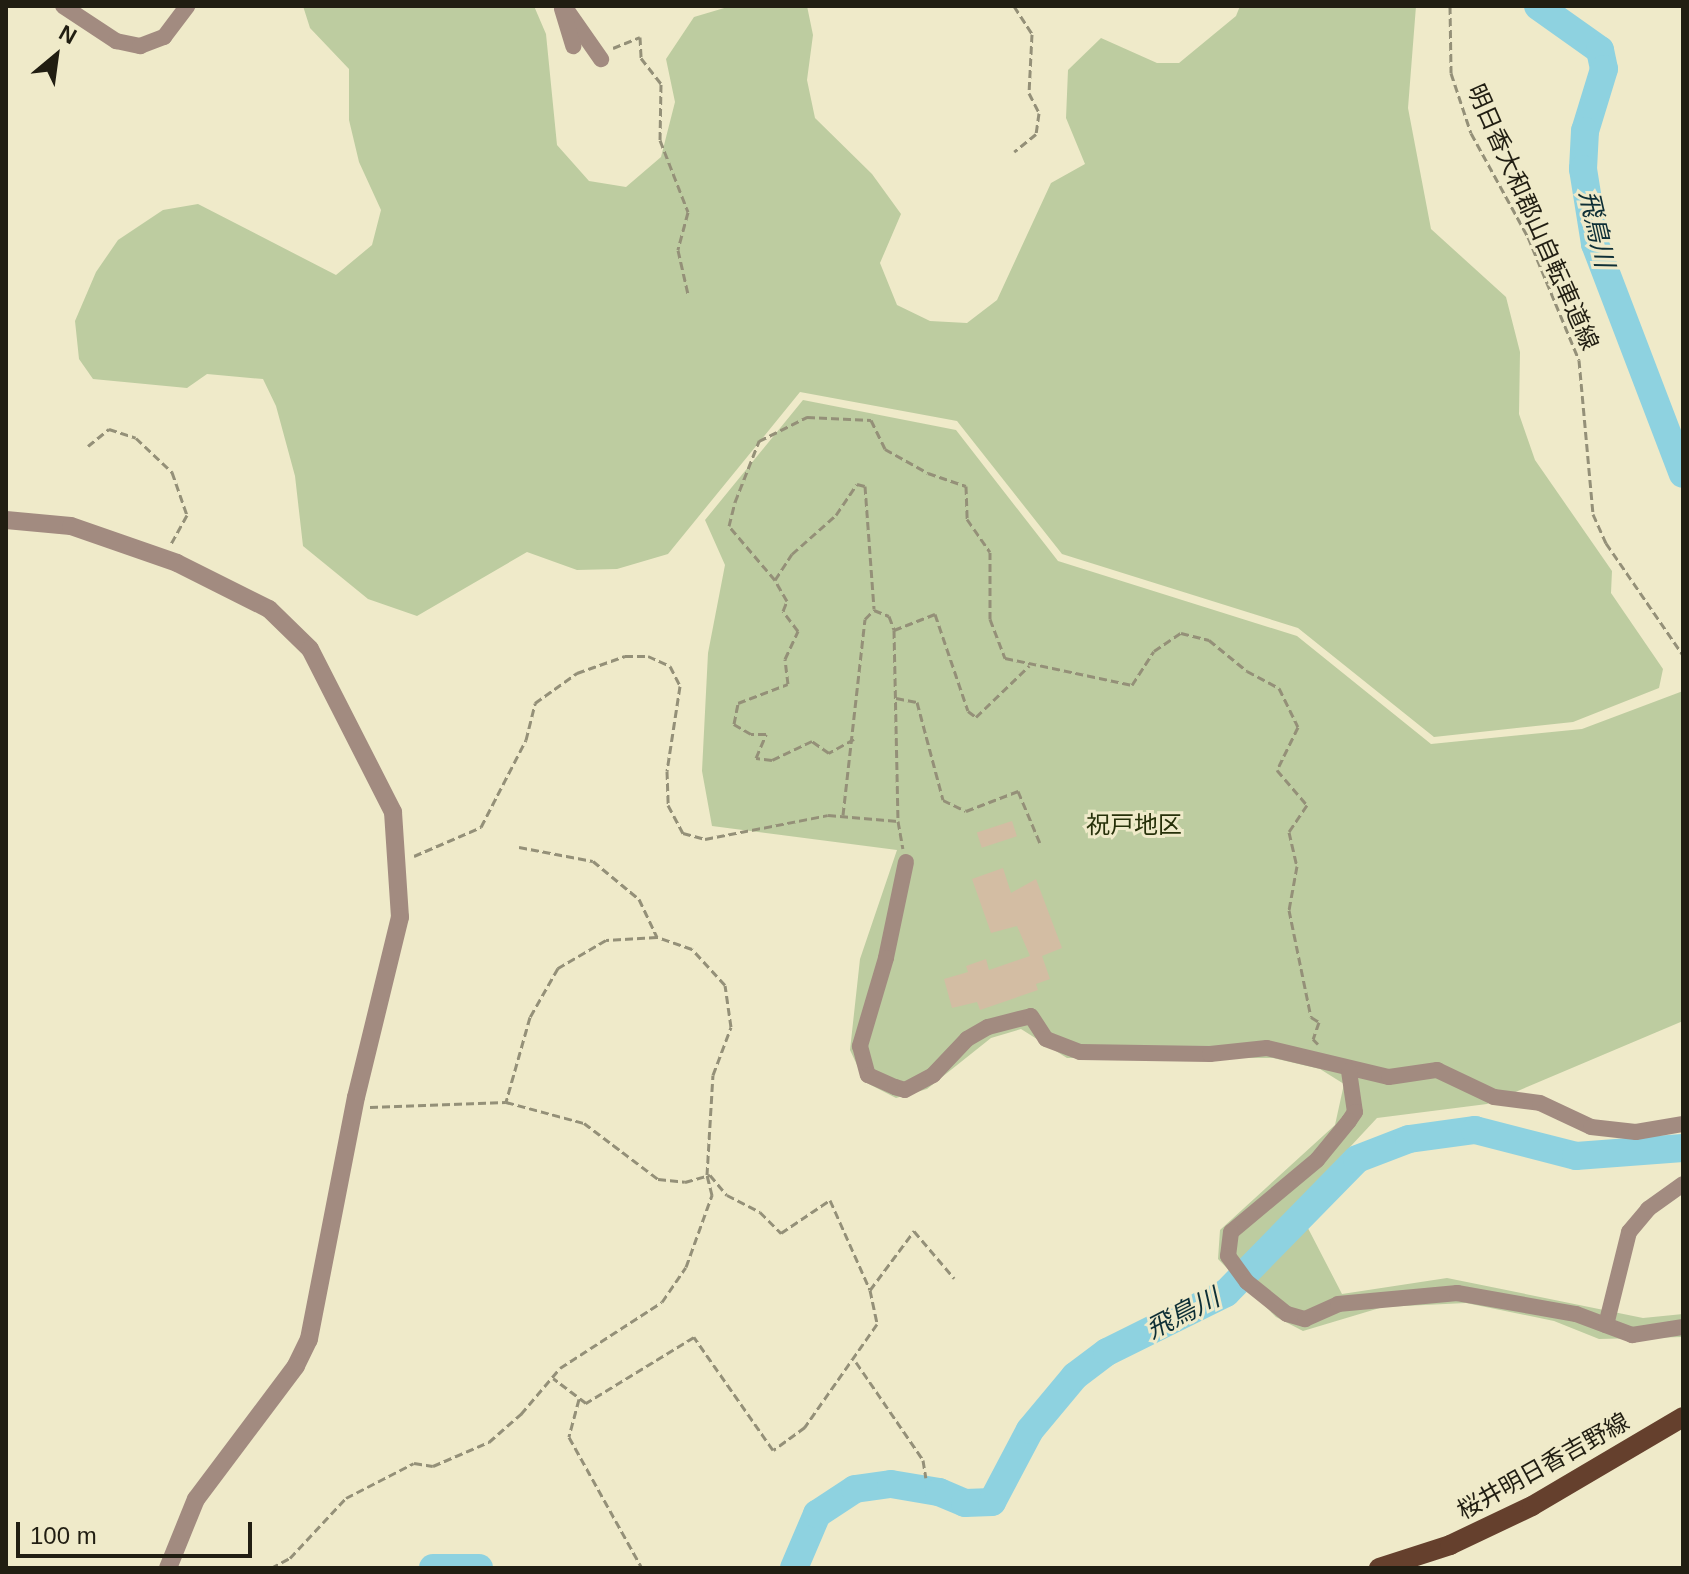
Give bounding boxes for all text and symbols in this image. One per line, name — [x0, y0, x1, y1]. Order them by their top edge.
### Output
north arrow — [16, 16, 96, 96]
text: N — [55, 20, 81, 49]
street label: 明日香大和郡山自転車道線 — [1461, 80, 1605, 354]
water label: 飛鳥川 — [1572, 187, 1620, 271]
park label: 祝戸地区 — [1086, 811, 1182, 839]
water label: 飛鳥川 — [1141, 1282, 1225, 1346]
street label: 桜井明日香吉野線 — [1452, 1407, 1634, 1525]
scale bar — [20, 1506, 256, 1556]
text: 100 m — [30, 1522, 97, 1549]

